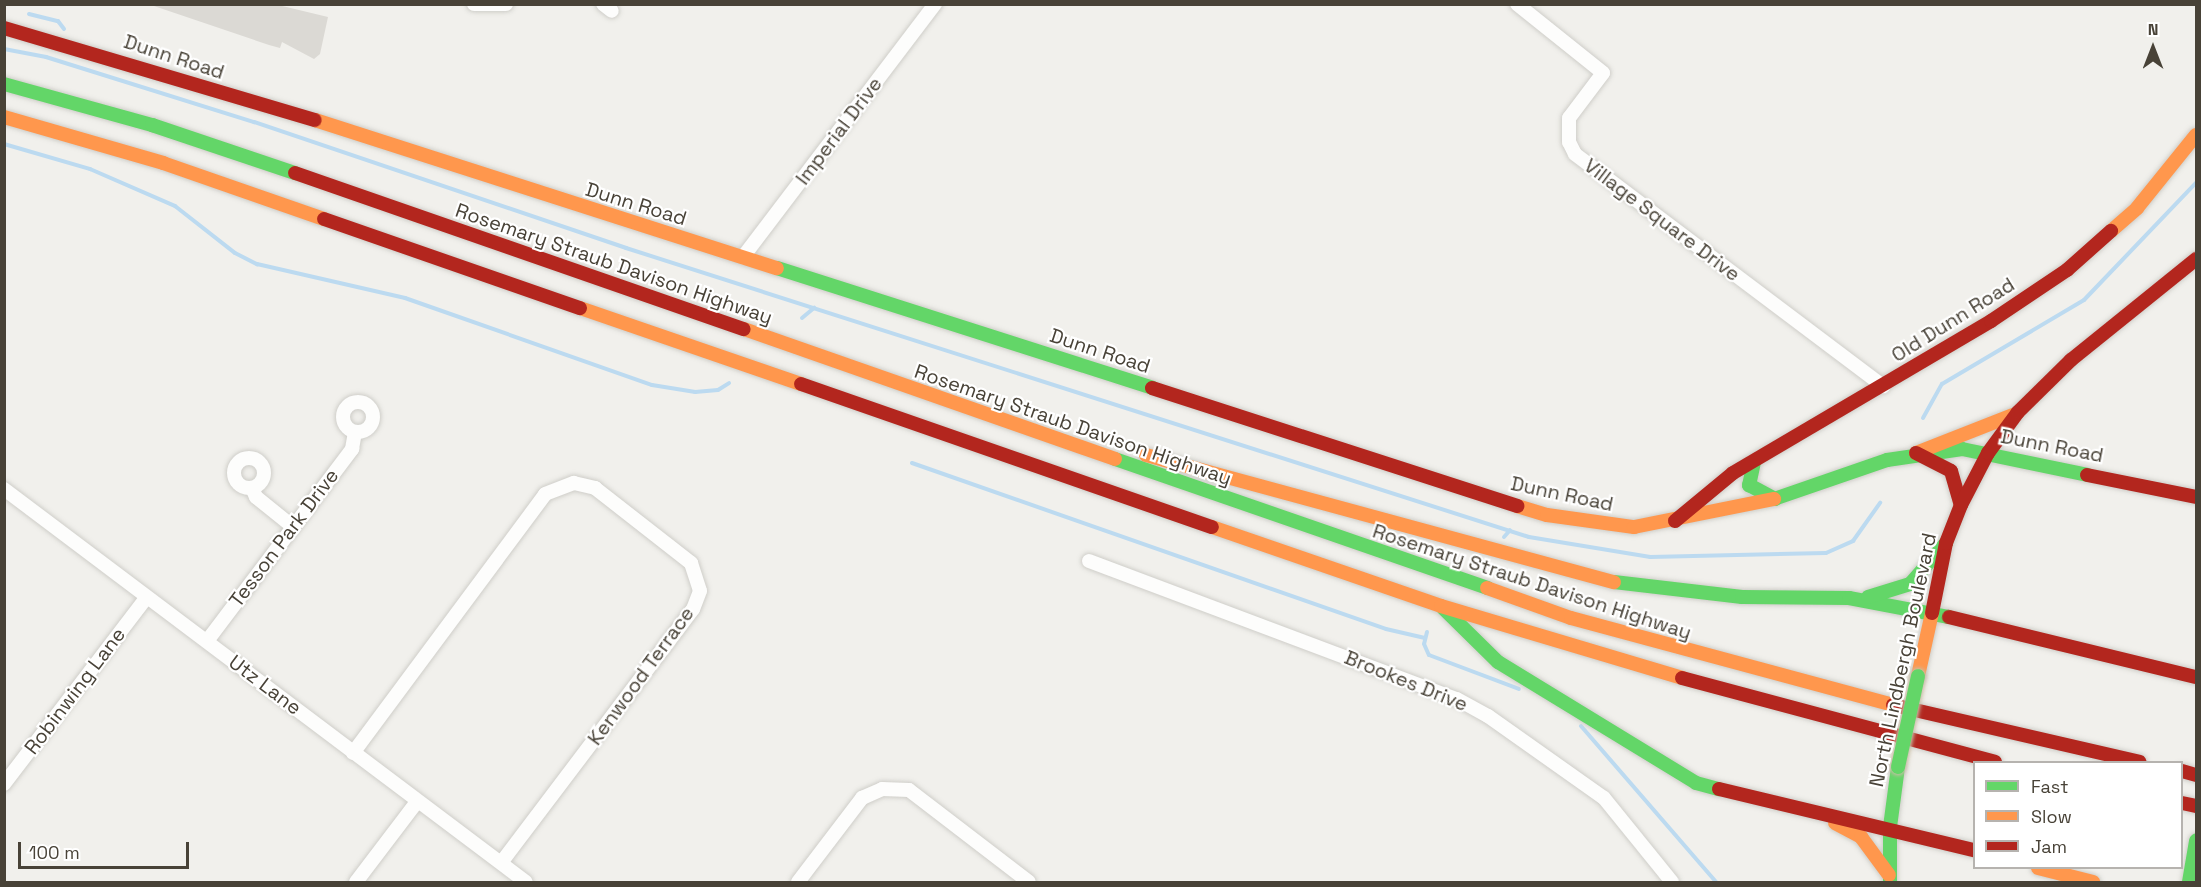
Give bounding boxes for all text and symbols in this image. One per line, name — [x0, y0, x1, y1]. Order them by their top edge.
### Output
north arrow — [2123, 18, 2183, 78]
text: N — [2148, 19, 2158, 40]
street label: Dunn Road — [121, 29, 227, 85]
street label: Imperial Drive — [791, 72, 887, 190]
street label: Village Square Drive — [1579, 154, 1745, 286]
street label: Dunn Road — [583, 177, 689, 231]
street label: Rosemary Straub Davison Highway — [452, 198, 776, 330]
street label: Old Dunn Road — [1887, 273, 2019, 367]
street label: Dunn Road — [1047, 323, 1153, 379]
street label: Rosemary Straub Davison Highway — [911, 359, 1235, 491]
street label: Dunn Road — [1999, 424, 2105, 468]
street label: Tesson Park Drive — [224, 464, 344, 612]
street label: Dunn Road — [1509, 471, 1615, 517]
street label: Rosemary Straub Davison Highway — [1370, 519, 1694, 645]
street label: North Lindbergh Boulevard — [1864, 531, 1942, 789]
street label: Kenwood Terrace — [583, 602, 699, 750]
street label: Robinwing Lane — [19, 623, 131, 759]
street label: Brookes Drive — [1341, 645, 1471, 717]
street label: Utz Lane — [224, 650, 306, 720]
legend — [1973, 761, 2183, 869]
text: Fast — [2031, 775, 2068, 798]
text: Slow — [2031, 805, 2072, 828]
scale bar — [21, 830, 192, 868]
text: Jam — [2031, 835, 2067, 858]
text: 100 m — [29, 841, 80, 864]

